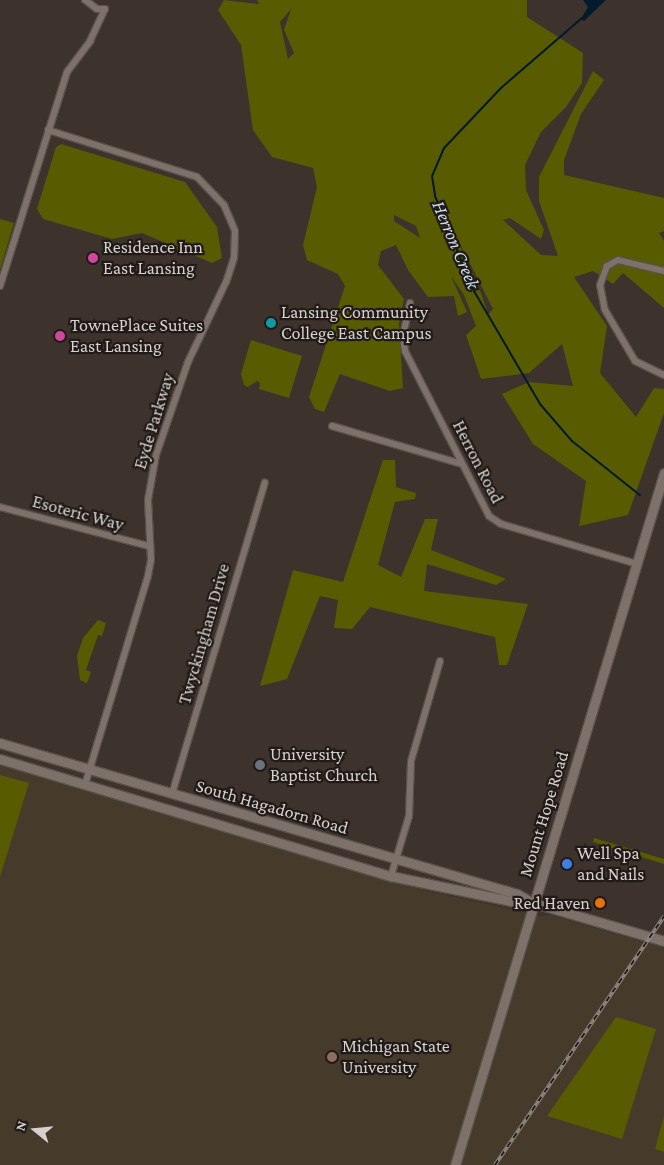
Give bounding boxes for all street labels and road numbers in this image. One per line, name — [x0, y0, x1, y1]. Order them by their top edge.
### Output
street label: Eyde Parkway — [129, 370, 179, 472]
street label: Herron Road — [448, 417, 508, 507]
street label: Esoteric Way — [30, 490, 126, 536]
street label: Twyckingham Drive — [174, 561, 234, 707]
street label: Mount Hope Road — [515, 749, 573, 879]
street label: South Hagadorn Road — [193, 775, 351, 839]

